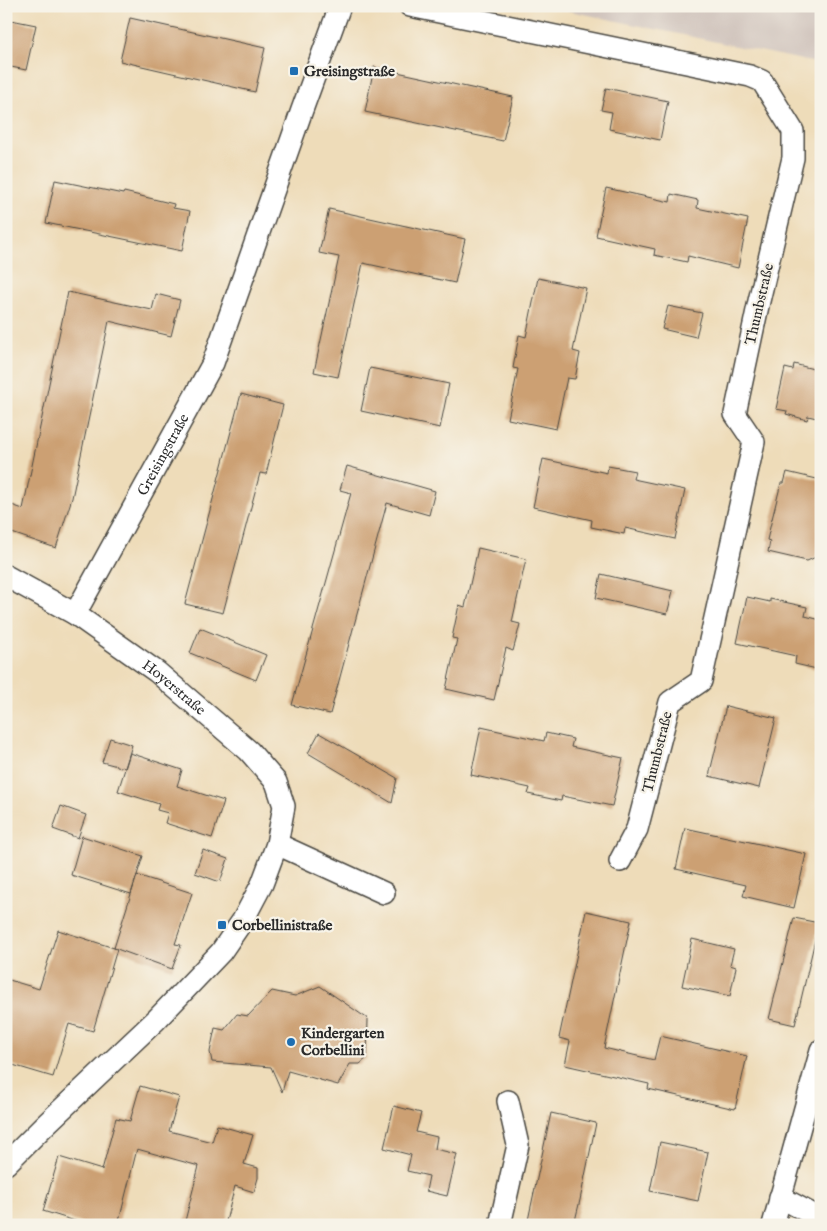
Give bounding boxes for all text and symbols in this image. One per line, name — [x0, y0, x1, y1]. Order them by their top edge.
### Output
place label: Greisingstraße — [304, 62, 395, 81]
marker: Greisingstraße — [288, 65, 300, 77]
street label: Thumbstraße — [741, 261, 778, 347]
street label: Greisingstraße — [133, 410, 193, 499]
street label: Hoyerstraße — [138, 655, 210, 720]
street label: Thumbstraße — [638, 709, 677, 795]
place label: Corbellinistraße — [232, 916, 333, 935]
marker: Corbellinistraße — [216, 919, 228, 931]
place label: Kindergarten Corbellini — [301, 1024, 384, 1060]
marker: Kindergarten Corbellini — [285, 1036, 297, 1048]

